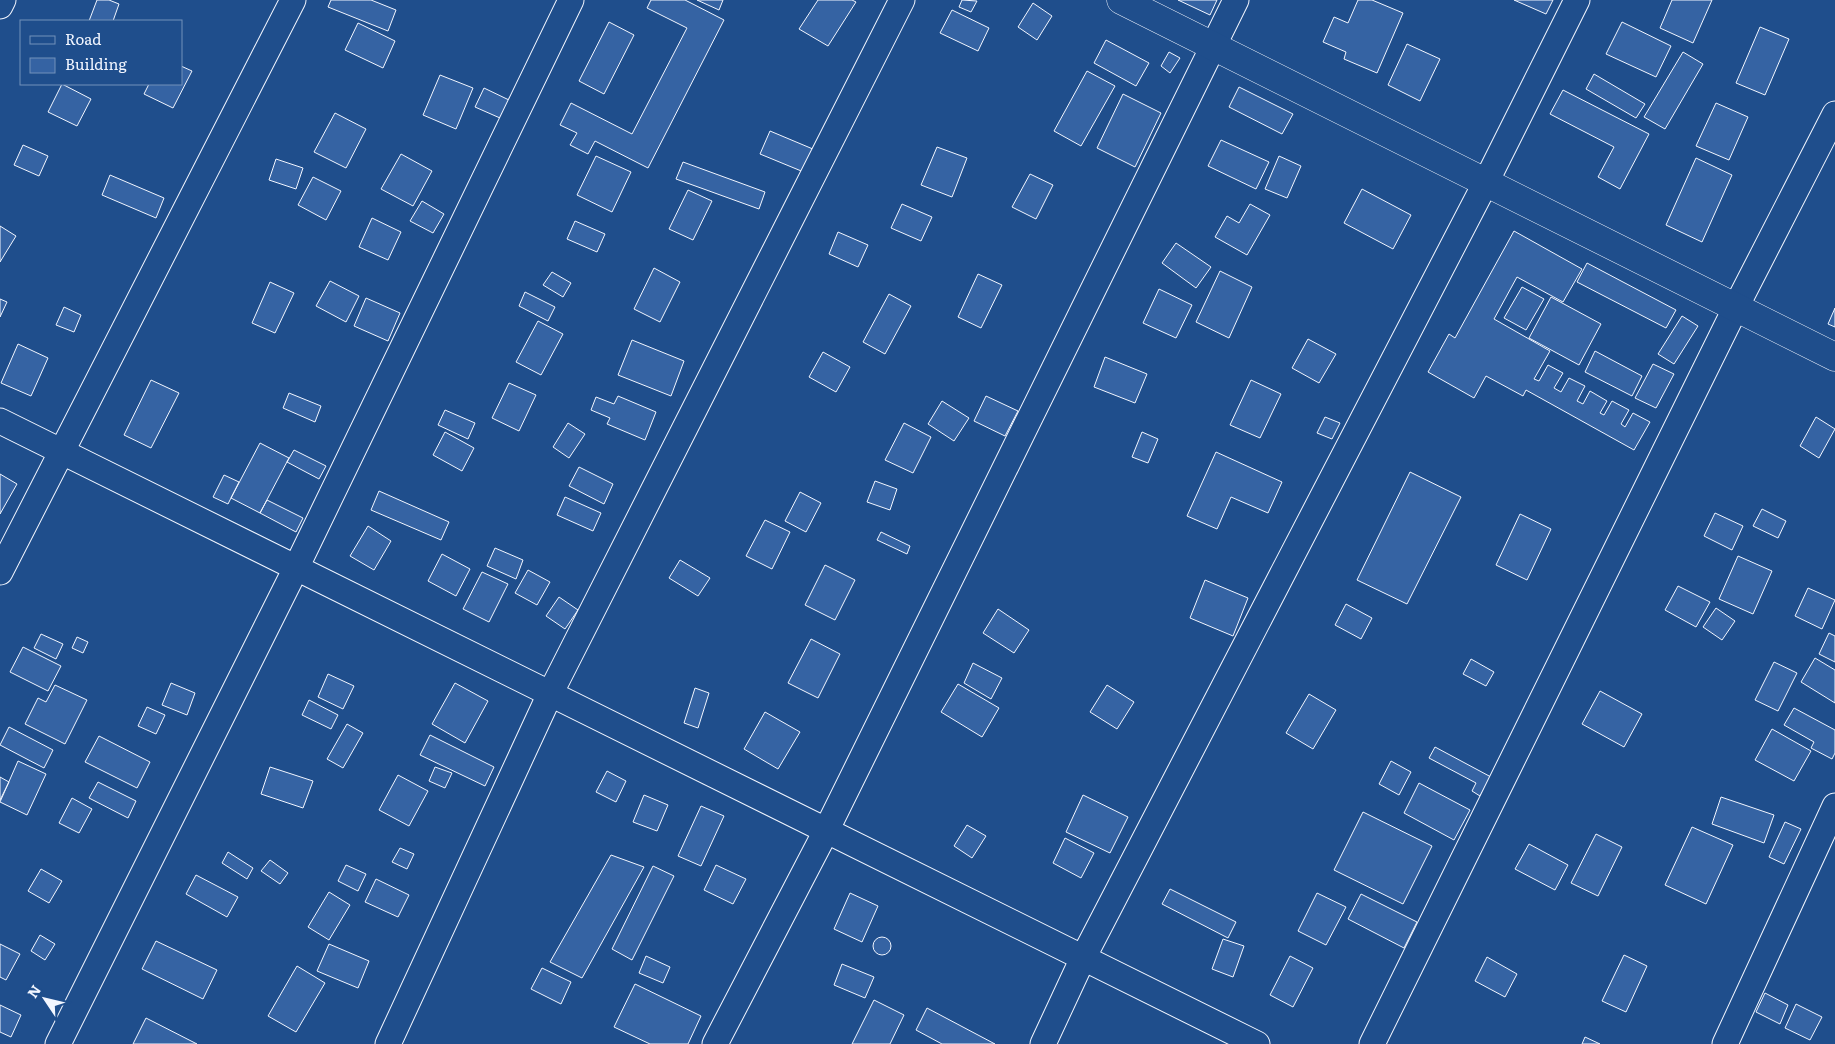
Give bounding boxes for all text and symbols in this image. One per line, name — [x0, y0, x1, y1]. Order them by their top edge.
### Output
legend — [20, 20, 182, 85]
text: Road — [65, 27, 101, 50]
text: Building — [65, 52, 127, 75]
north arrow — [20, 974, 70, 1024]
text: N — [22, 980, 45, 1002]

